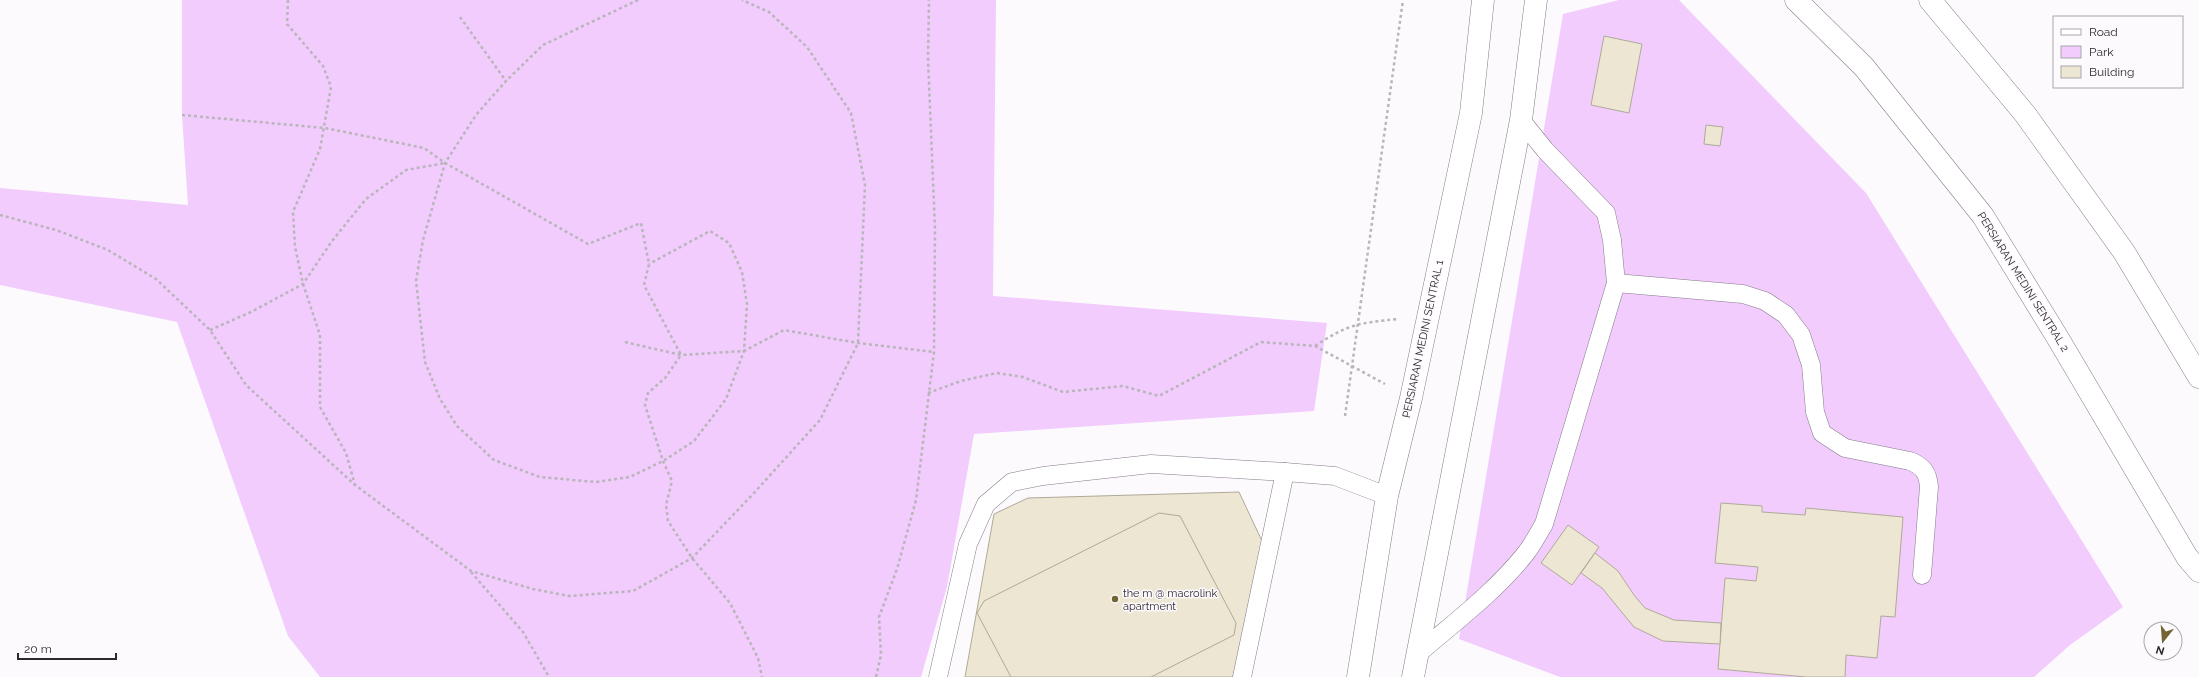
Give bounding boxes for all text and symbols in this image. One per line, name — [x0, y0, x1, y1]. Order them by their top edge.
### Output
legend — [2053, 16, 2183, 88]
text: Road — [2089, 25, 2118, 39]
text: Park — [2089, 45, 2114, 59]
text: Building — [2089, 65, 2135, 79]
street label: PERSIARAN MEDINI SENTRAL 2 — [1975, 210, 2072, 354]
street label: PERSIARAN MEDINI SENTRAL 1 — [1400, 259, 1446, 419]
place label: the m @ macrolink apartment — [1123, 587, 1217, 613]
marker: the m @ macrolink apartment — [1110, 594, 1120, 604]
north arrow — [2143, 621, 2183, 661]
scale bar — [18, 635, 116, 661]
text: 20 m — [24, 642, 52, 656]
text: N — [2154, 643, 2166, 658]

